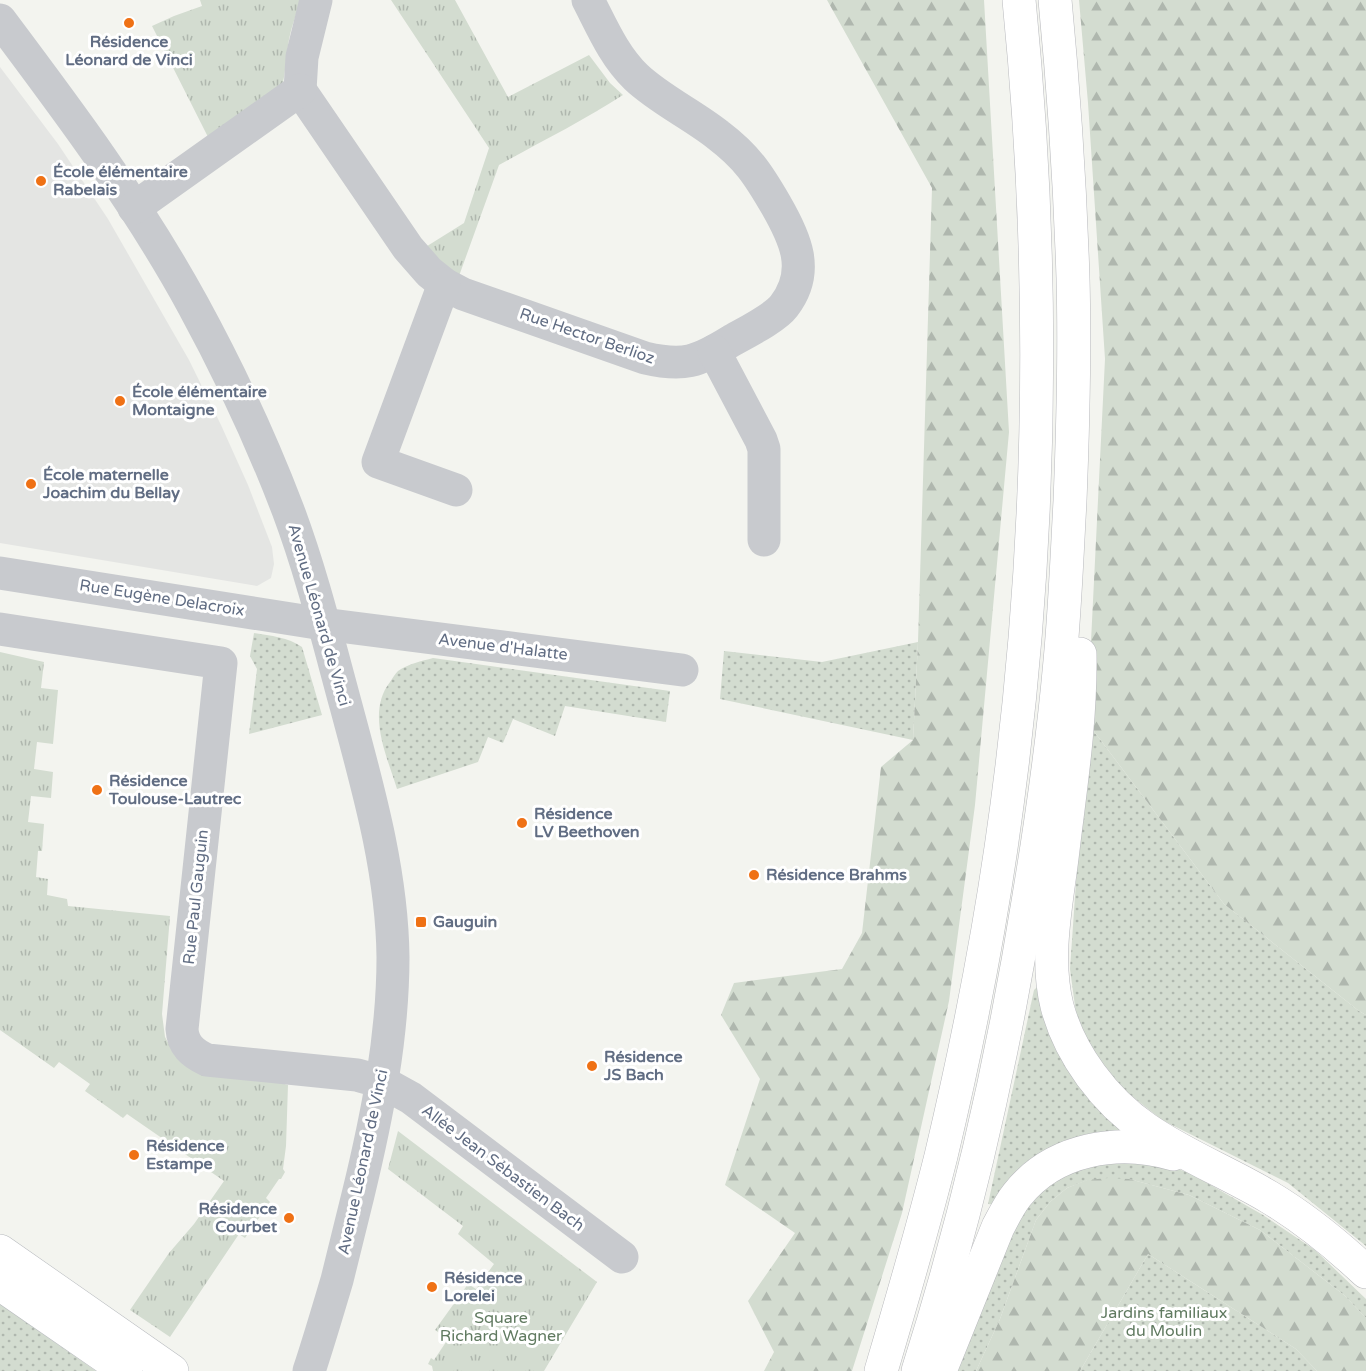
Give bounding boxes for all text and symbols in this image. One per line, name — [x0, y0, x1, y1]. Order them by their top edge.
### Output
marker: Résidence Léonard de Vinci — [122, 16, 136, 30]
place label: Résidence Léonard de Vinci — [65, 32, 193, 70]
place label: École élémentaire Rabelais — [53, 162, 188, 200]
marker: École élémentaire Rabelais — [34, 174, 48, 188]
street label: Rue Hector Berlioz — [517, 303, 657, 369]
place label: École élémentaire Montaigne — [132, 382, 267, 420]
marker: École élémentaire Montaigne — [113, 394, 127, 408]
place label: École maternelle Joachim du Bellay — [42, 465, 180, 503]
marker: École maternelle Joachim du Bellay — [24, 477, 38, 491]
street label: Avenue Léonard de Vinci — [283, 521, 355, 709]
street label: Rue Eugène Delacroix — [78, 575, 246, 621]
street label: Avenue d'Halatte — [437, 629, 569, 665]
place label: Résidence Toulouse-Lautrec — [108, 771, 242, 809]
marker: Résidence Toulouse-Lautrec — [90, 783, 104, 797]
place label: Résidence LV Beethoven — [534, 804, 639, 842]
marker: Résidence LV Beethoven — [515, 816, 529, 830]
street label: Rue Paul Gauguin — [179, 828, 213, 966]
place label: Résidence Brahms — [766, 865, 907, 885]
marker: Résidence Brahms — [747, 868, 761, 882]
place label: Gauguin — [433, 912, 497, 932]
marker: Gauguin — [414, 915, 428, 929]
place label: Résidence JS Bach — [603, 1047, 683, 1085]
marker: Résidence JS Bach — [585, 1059, 599, 1073]
street label: Avenue Léonard de Vinci — [334, 1068, 392, 1256]
street label: Allée Jean Sébastien Bach — [418, 1100, 588, 1236]
place label: Résidence Estampe — [146, 1136, 225, 1174]
marker: Résidence Estampe — [127, 1148, 141, 1162]
place label: Résidence Courbet — [198, 1199, 278, 1237]
marker: Résidence Courbet — [282, 1211, 296, 1225]
place label: Résidence Lorelei — [444, 1268, 523, 1306]
marker: Résidence Lorelei — [425, 1280, 439, 1294]
park label: Jardins familiaux du Moulin — [1101, 1303, 1227, 1341]
park label: Square Richard Wagner — [440, 1308, 563, 1346]

